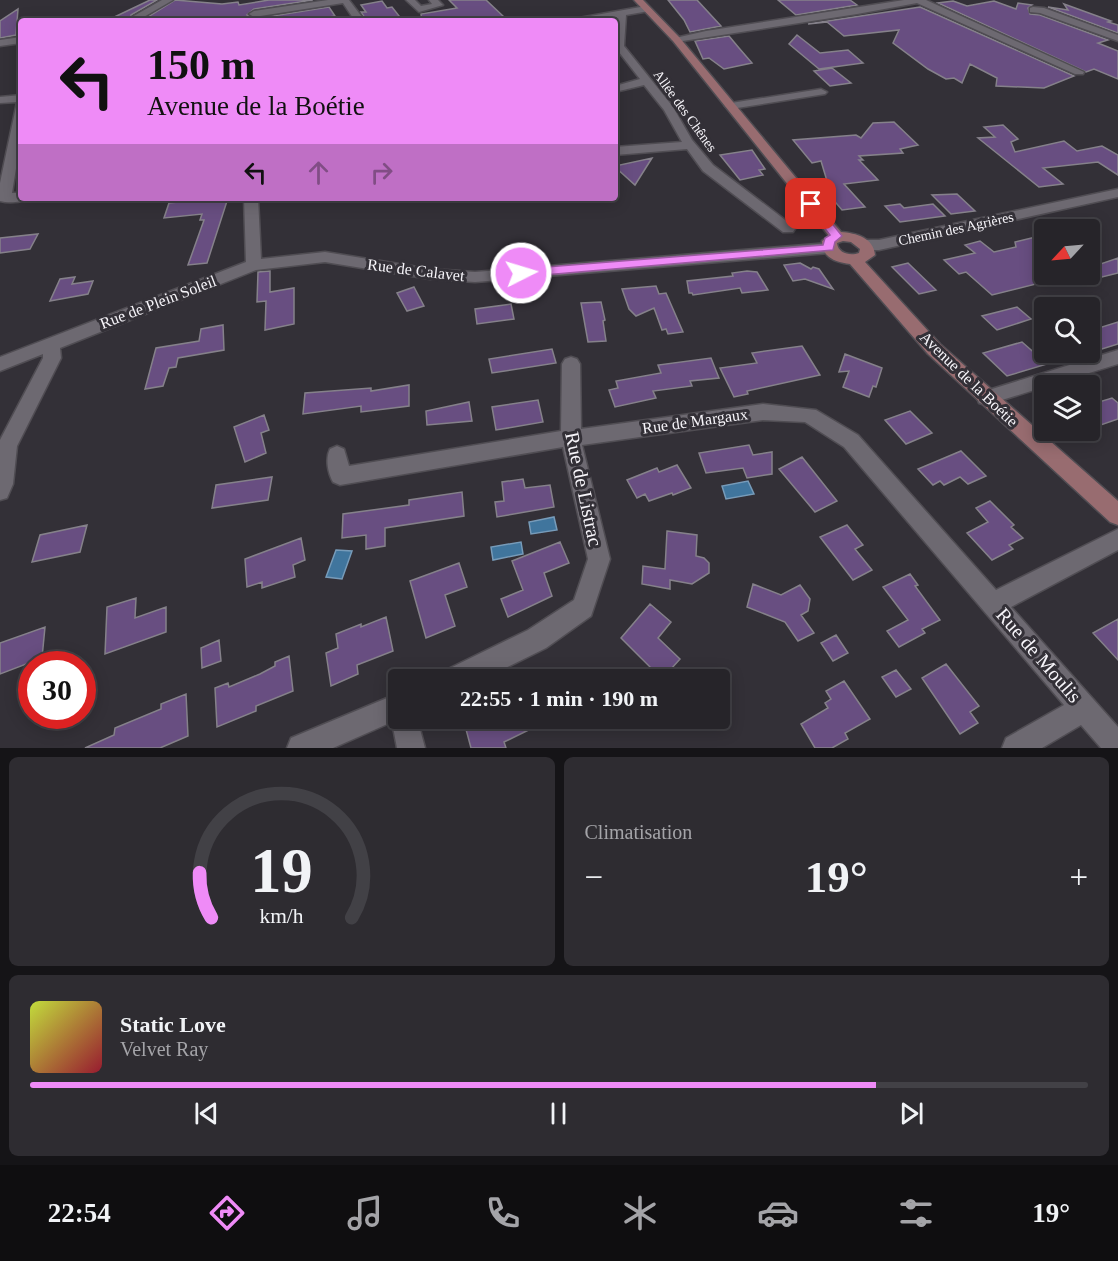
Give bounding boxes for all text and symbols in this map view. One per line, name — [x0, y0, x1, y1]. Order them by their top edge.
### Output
icon: left — [48, 42, 126, 120]
text: 150 m — [147, 42, 256, 88]
street label: Allée des Chênes — [650, 67, 720, 155]
text: Avenue de la Boétie — [147, 91, 365, 121]
icon: left — [239, 156, 272, 189]
icon: ahead — [302, 156, 335, 189]
icon: right — [365, 156, 398, 189]
pin — [785, 178, 836, 229]
icon: arrive — [794, 187, 827, 220]
street label: Chemin des Agrières — [897, 209, 1015, 249]
north arrow — [1034, 219, 1100, 285]
map controls — [1034, 219, 1100, 441]
position arrow — [489, 241, 553, 305]
street label: Rue de Calavet — [366, 256, 466, 284]
street label: Rue de Plein Soleil — [97, 272, 219, 332]
button: search — [1034, 297, 1100, 363]
street label: Avenue de la Boétie — [917, 328, 1021, 430]
button: layers — [1034, 375, 1100, 441]
street label: Rue de Margaux — [641, 405, 749, 438]
street label: Rue de Listrac — [561, 430, 607, 548]
street label: Rue de Moulis — [992, 603, 1086, 707]
speed limit sign: 30 — [18, 651, 96, 729]
text: 22:55 · 1 min · 190 m — [460, 686, 658, 711]
text: Climatisation — [585, 821, 692, 843]
text: 19 — [251, 836, 313, 905]
text: 19° — [805, 852, 868, 902]
text: − — [585, 859, 603, 895]
text: + — [1069, 859, 1088, 895]
text: km/h — [260, 905, 304, 929]
text: Static Love — [120, 1012, 226, 1037]
text: Velvet Ray — [120, 1038, 208, 1060]
icon: previous — [190, 1097, 223, 1130]
icon: pause — [542, 1097, 575, 1130]
icon: next — [895, 1097, 928, 1130]
icon: directions — [206, 1192, 248, 1234]
icon: music — [344, 1192, 386, 1234]
icon: phone — [482, 1192, 524, 1234]
icon: climate — [619, 1192, 661, 1234]
icon: car — [757, 1192, 799, 1234]
icon: filters — [895, 1192, 937, 1234]
text: 22:54 — [48, 1198, 111, 1228]
text: 19° — [1032, 1198, 1070, 1228]

